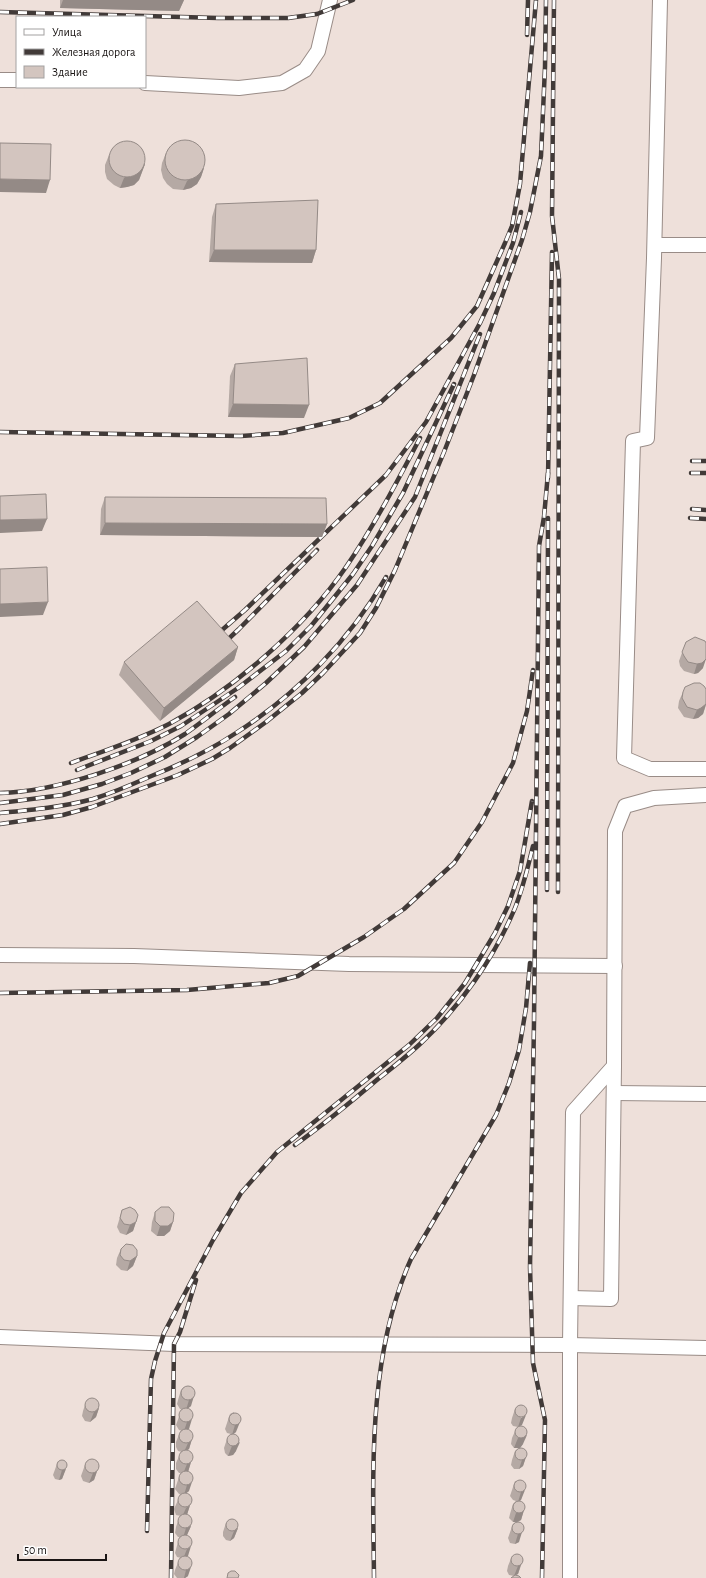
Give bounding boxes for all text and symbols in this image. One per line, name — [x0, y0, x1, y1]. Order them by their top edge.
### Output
legend — [16, 16, 146, 88]
text: Улица — [52, 26, 82, 38]
text: Железная дорога — [52, 46, 136, 58]
text: Здание — [52, 66, 88, 78]
scale bar — [18, 1536, 106, 1562]
text: 50 m — [24, 1544, 47, 1556]

